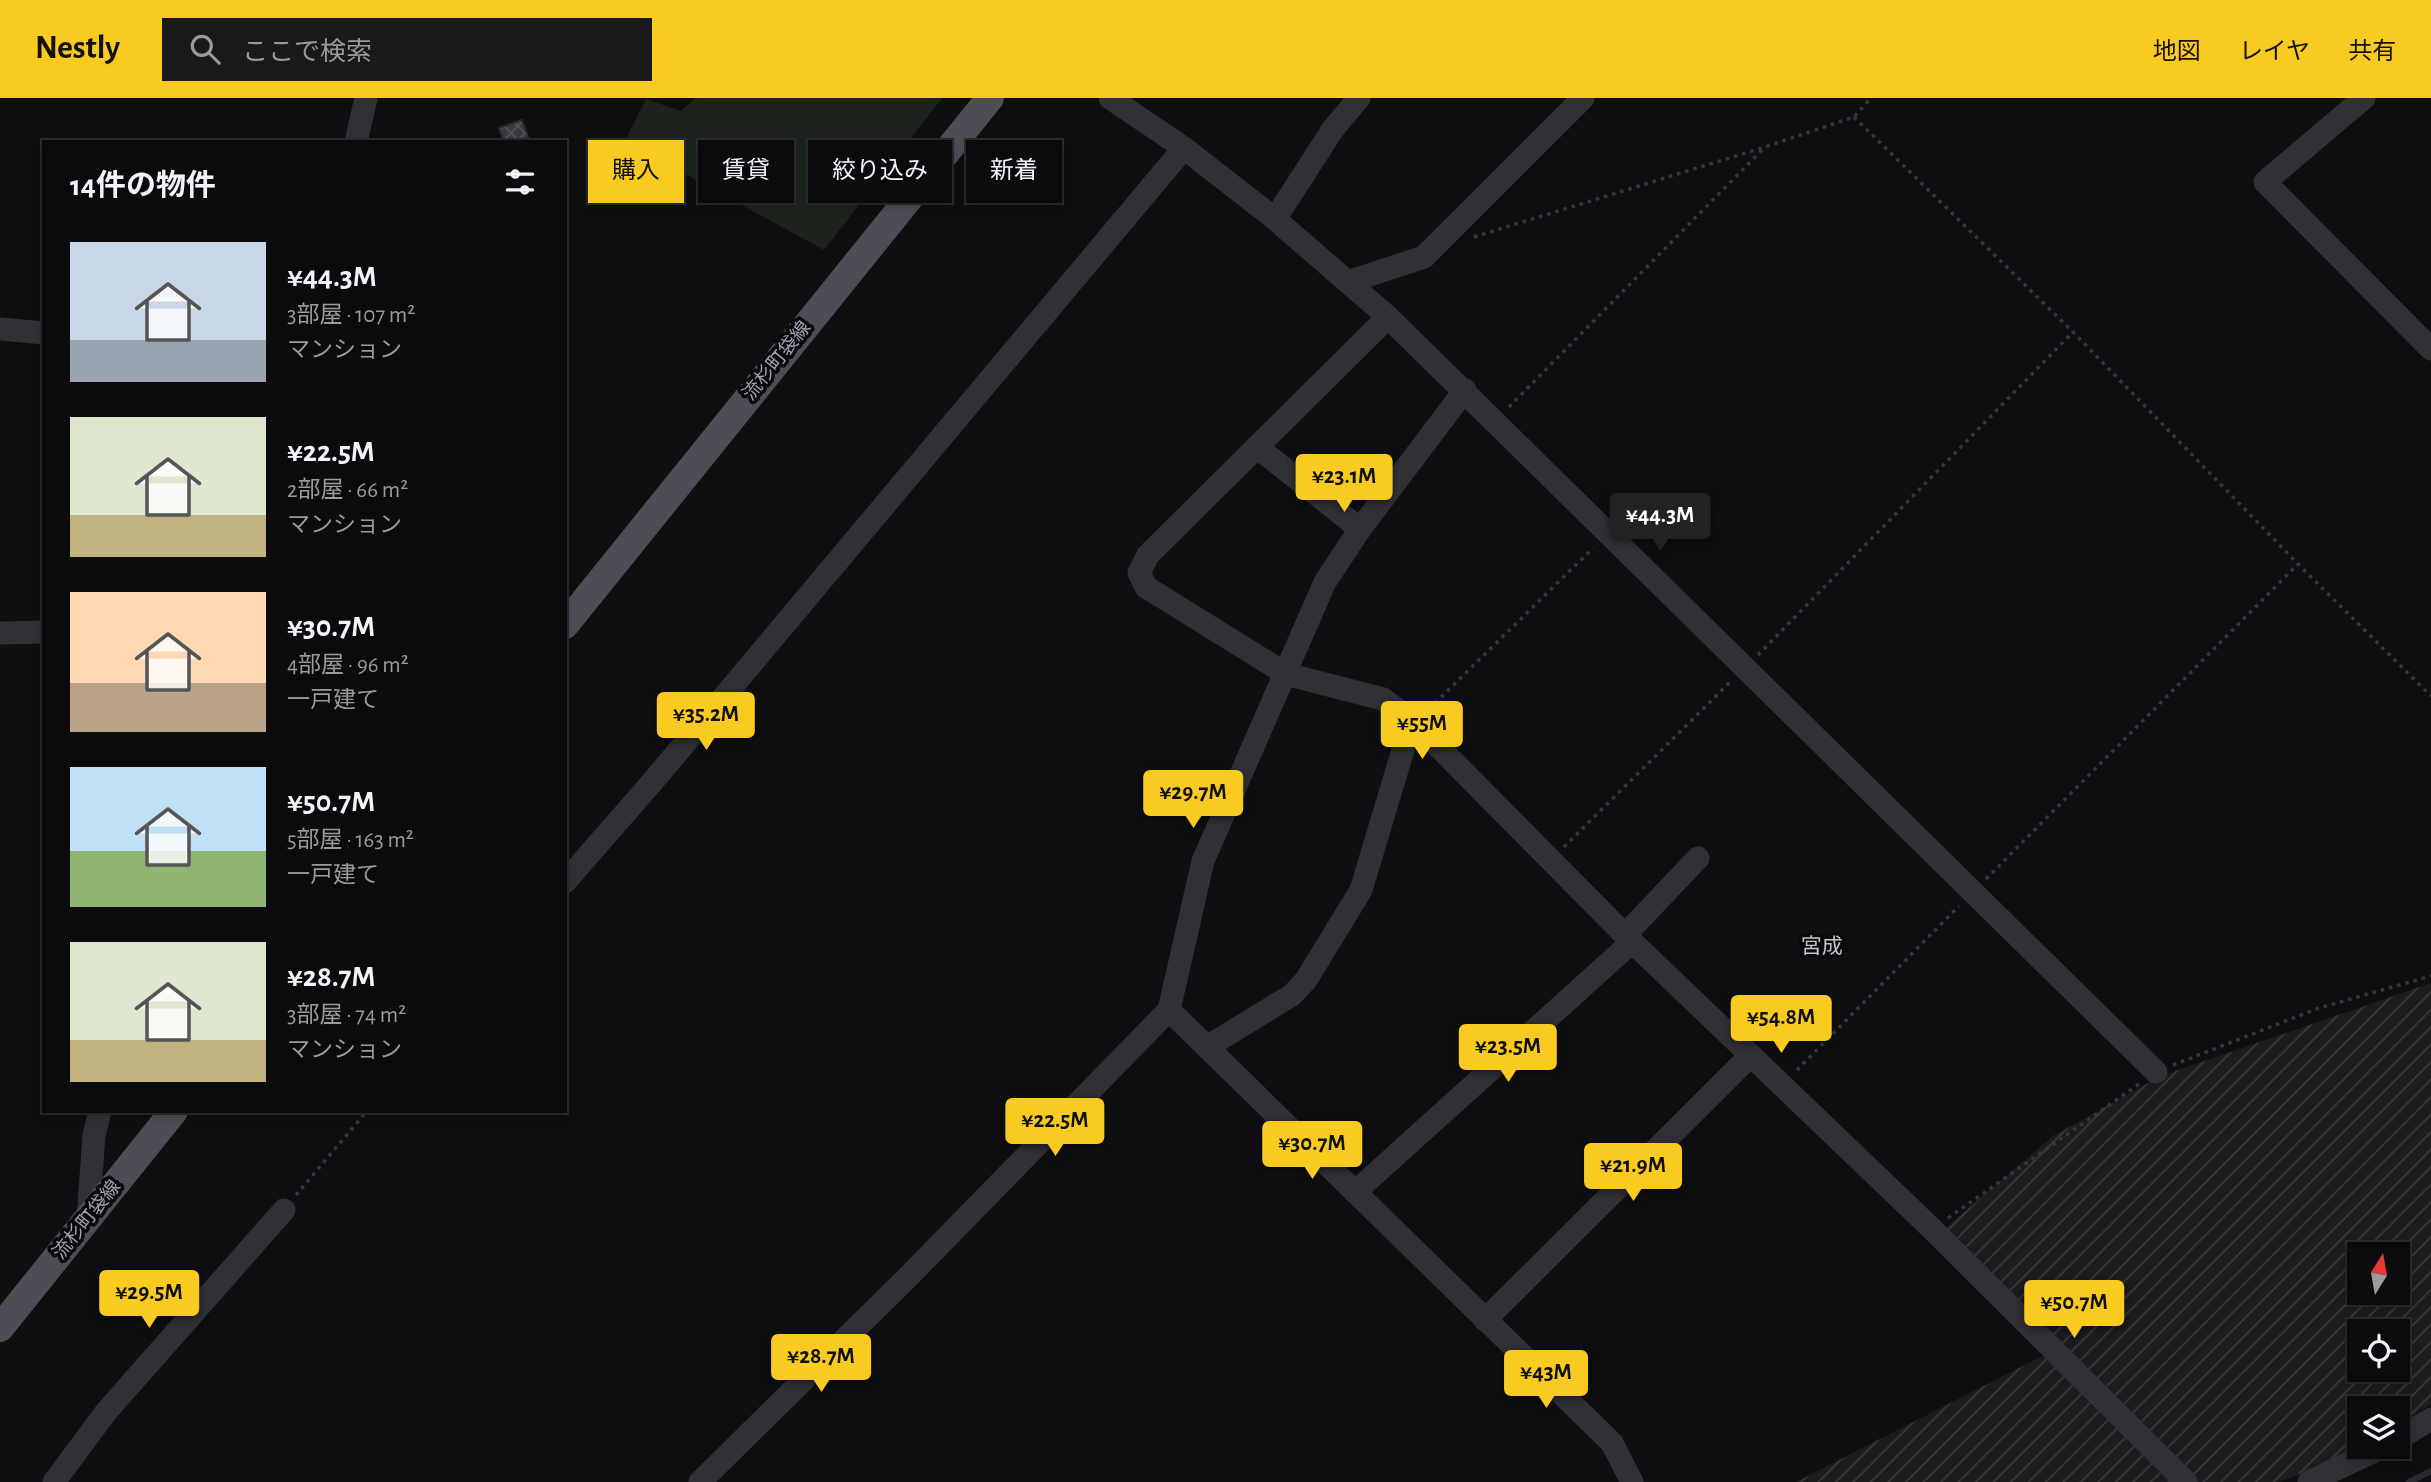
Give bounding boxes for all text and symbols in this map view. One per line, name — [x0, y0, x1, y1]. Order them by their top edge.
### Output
search box — [162, 18, 652, 81]
icon: search — [186, 30, 224, 68]
text: Nestly — [35, 32, 120, 65]
text: ここで検索 — [242, 39, 372, 65]
text: 地図 — [2153, 40, 2201, 64]
text: レイヤ — [2239, 40, 2310, 64]
text: 共有 — [2348, 40, 2396, 64]
chip: 購入 — [588, 140, 684, 203]
chip: 賃貸 — [698, 140, 794, 203]
chip: 絞り込み — [808, 140, 952, 203]
chip: 新着 — [966, 140, 1062, 203]
icon: filters — [501, 163, 539, 201]
text: 14件の物件 — [70, 171, 216, 201]
text: ¥44.3M — [287, 262, 377, 292]
icon: home — [126, 270, 210, 354]
text: 3部屋 · 107 m² — [287, 304, 415, 327]
street label: 流杉町袋線 — [738, 317, 814, 404]
text: マンション — [287, 339, 402, 362]
text: ¥22.5M — [287, 437, 375, 467]
icon: home — [126, 445, 210, 529]
pin: ¥23.1M — [1287, 454, 1401, 514]
text: ¥23.1M — [1312, 465, 1376, 488]
text: 2部屋 · 66 m² — [287, 479, 408, 502]
pin: ¥44.3M — [1603, 494, 1717, 553]
text: ¥44.3M — [1626, 504, 1694, 527]
text: マンション — [287, 514, 402, 537]
text: ¥30.7M — [287, 612, 375, 642]
icon: home — [126, 620, 210, 704]
text: 4部屋 · 96 m² — [287, 654, 409, 677]
text: 一戸建て — [287, 689, 379, 712]
pin: ¥35.2M — [649, 692, 763, 752]
pin: ¥55M — [1381, 702, 1463, 761]
text: ¥35.2M — [673, 703, 739, 726]
text: ¥55M — [1397, 712, 1447, 735]
pin: ¥29.7M — [1136, 770, 1250, 830]
text: ¥29.7M — [1159, 781, 1227, 804]
text: ¥50.7M — [287, 787, 375, 817]
icon: home — [126, 795, 210, 879]
text: 5部屋 · 163 m² — [287, 829, 414, 852]
text: 一戸建て — [287, 864, 379, 887]
district label: 宮成 — [1801, 935, 1843, 957]
text: ¥28.7M — [287, 962, 375, 992]
icon: home — [126, 970, 210, 1054]
pin: ¥54.8M — [1724, 996, 1838, 1055]
text: 3部屋 · 74 m² — [287, 1004, 406, 1027]
text: ¥54.8M — [1747, 1006, 1815, 1029]
pin: ¥23.5M — [1451, 1024, 1565, 1084]
text: ¥23.5M — [1475, 1035, 1541, 1058]
text: マンション — [287, 1039, 402, 1062]
pin: ¥22.5M — [998, 1098, 1112, 1158]
text: ¥22.5M — [1021, 1109, 1089, 1132]
pin: ¥30.7M — [1255, 1122, 1369, 1181]
text: ¥30.7M — [1278, 1132, 1346, 1155]
pin: ¥21.9M — [1576, 1144, 1690, 1203]
text: ¥21.9M — [1600, 1154, 1666, 1177]
street label: 流杉町袋線 — [48, 1176, 124, 1263]
north arrow — [2347, 1242, 2410, 1306]
map controls — [2347, 1242, 2410, 1459]
pin: ¥29.5M — [92, 1270, 206, 1330]
pin: ¥50.7M — [2017, 1280, 2131, 1340]
text: ¥29.5M — [115, 1281, 183, 1304]
text: ¥50.7M — [2040, 1291, 2108, 1314]
button: locate — [2347, 1319, 2410, 1382]
pin: ¥28.7M — [764, 1334, 878, 1394]
text: ¥28.7M — [787, 1345, 855, 1368]
pin: ¥43M — [1505, 1350, 1587, 1410]
text: ¥43M — [1520, 1361, 1572, 1384]
button: layers — [2347, 1396, 2410, 1459]

